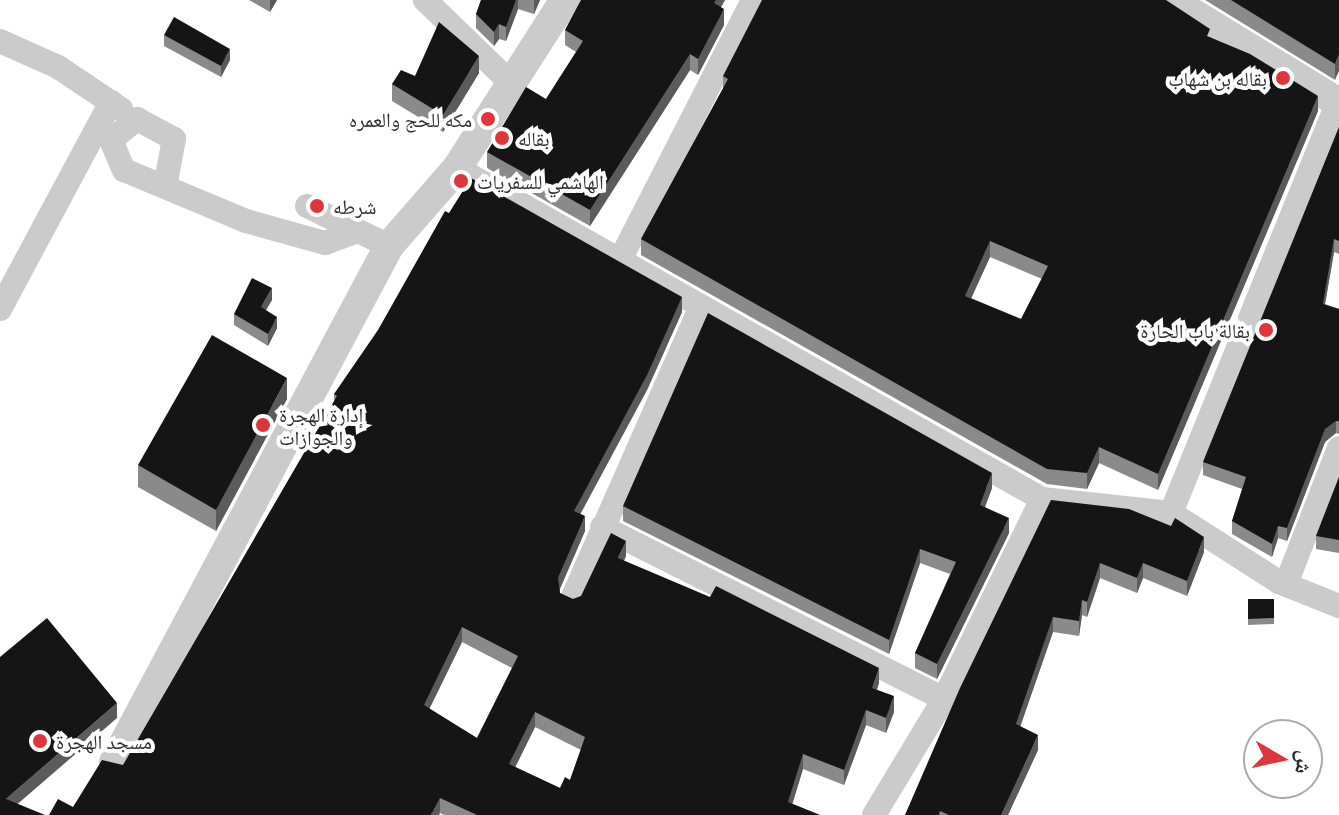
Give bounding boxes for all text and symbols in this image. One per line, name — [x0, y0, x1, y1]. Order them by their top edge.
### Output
place label: بقاله بن شهاب — [1168, 66, 1267, 90]
marker: بقاله بن شهاب — [1274, 69, 1292, 87]
place label: مكه للحج والعمره — [349, 107, 472, 131]
marker: مكه للحج والعمره — [479, 110, 497, 128]
place label: بقاله — [518, 126, 550, 150]
marker: بقاله — [493, 129, 511, 147]
place label: الهاشمي للسفريات — [477, 169, 604, 193]
marker: الهاشمي للسفريات — [452, 172, 470, 190]
place label: شرطه — [333, 194, 376, 218]
marker: شرطه — [308, 197, 326, 215]
place label: بقالة باب الحارة — [1140, 318, 1250, 342]
marker: بقالة باب الحارة — [1257, 321, 1275, 339]
place label: إدارة الهجرة والجوازات — [279, 402, 363, 449]
marker: إدارة الهجرة والجوازات — [254, 416, 272, 434]
north arrow — [1243, 719, 1323, 799]
place label: مسجد الهجرة — [56, 729, 152, 753]
marker: مسجد الهجرة — [31, 732, 49, 750]
text: ش — [1286, 748, 1323, 777]

